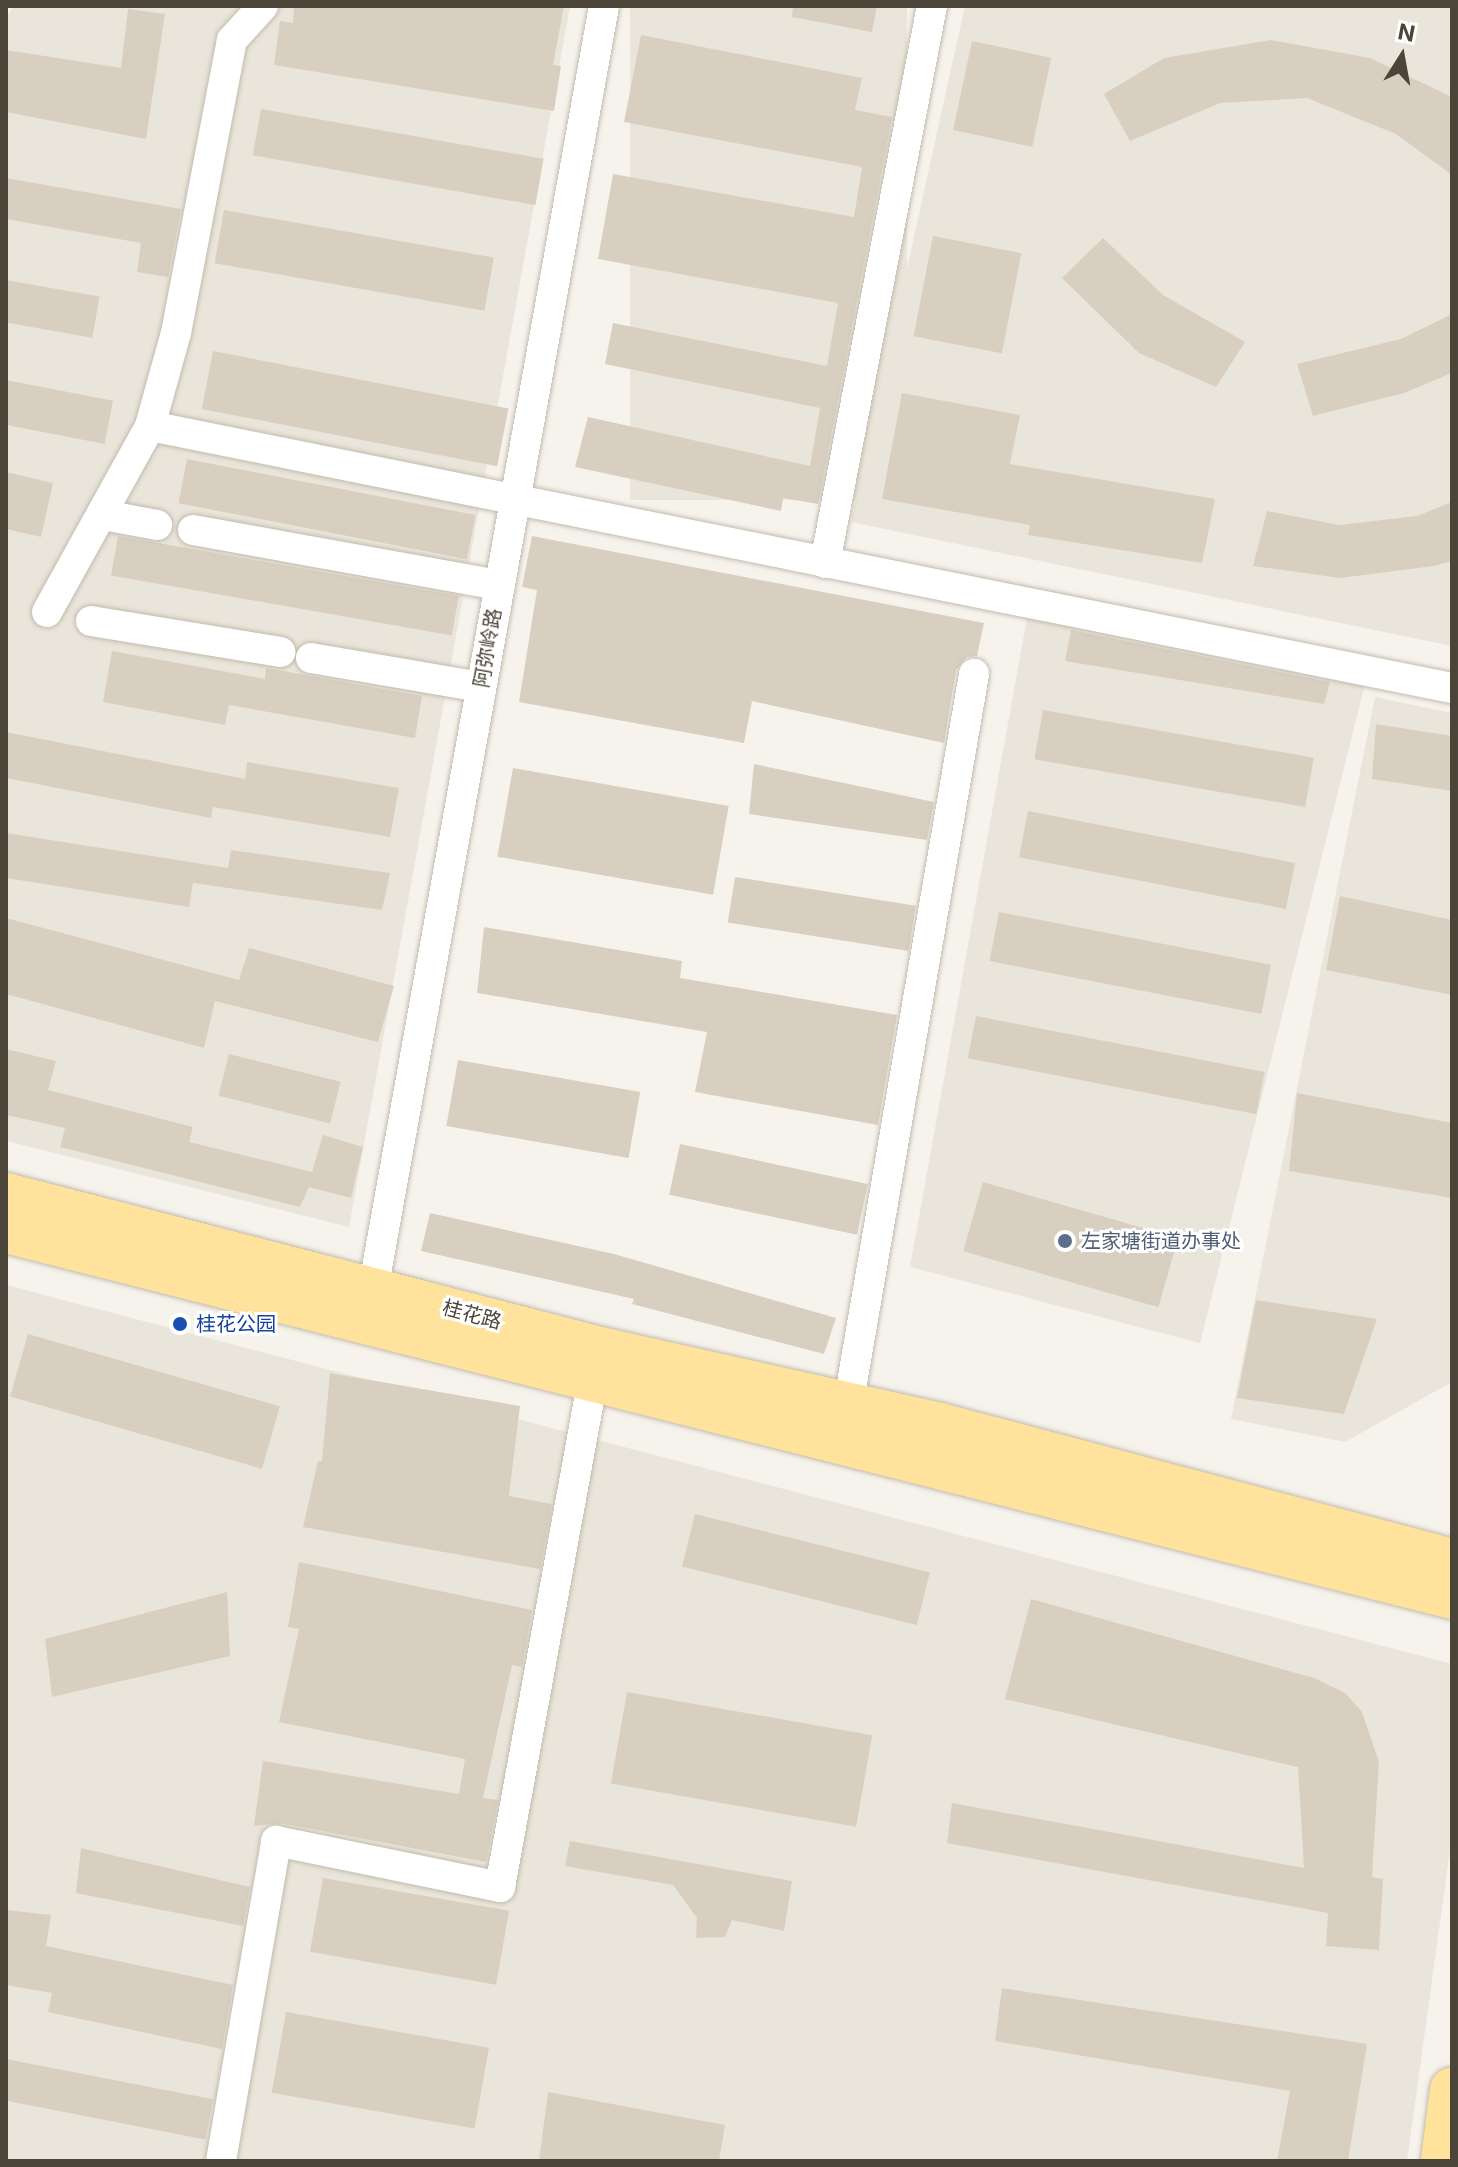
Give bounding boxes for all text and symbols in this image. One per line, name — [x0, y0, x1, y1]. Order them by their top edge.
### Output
north arrow — [1362, 16, 1442, 96]
text: N — [1396, 18, 1417, 47]
street label: 阿弥岭路 — [469, 607, 507, 689]
place label: 左家塘街道办事处 — [1081, 1229, 1241, 1253]
marker: 左家塘街道办事处 — [1056, 1232, 1074, 1250]
street label: 桂花路 — [440, 1296, 504, 1334]
place label: 桂花公园 — [196, 1312, 276, 1336]
marker: 桂花公园 — [171, 1315, 189, 1333]

